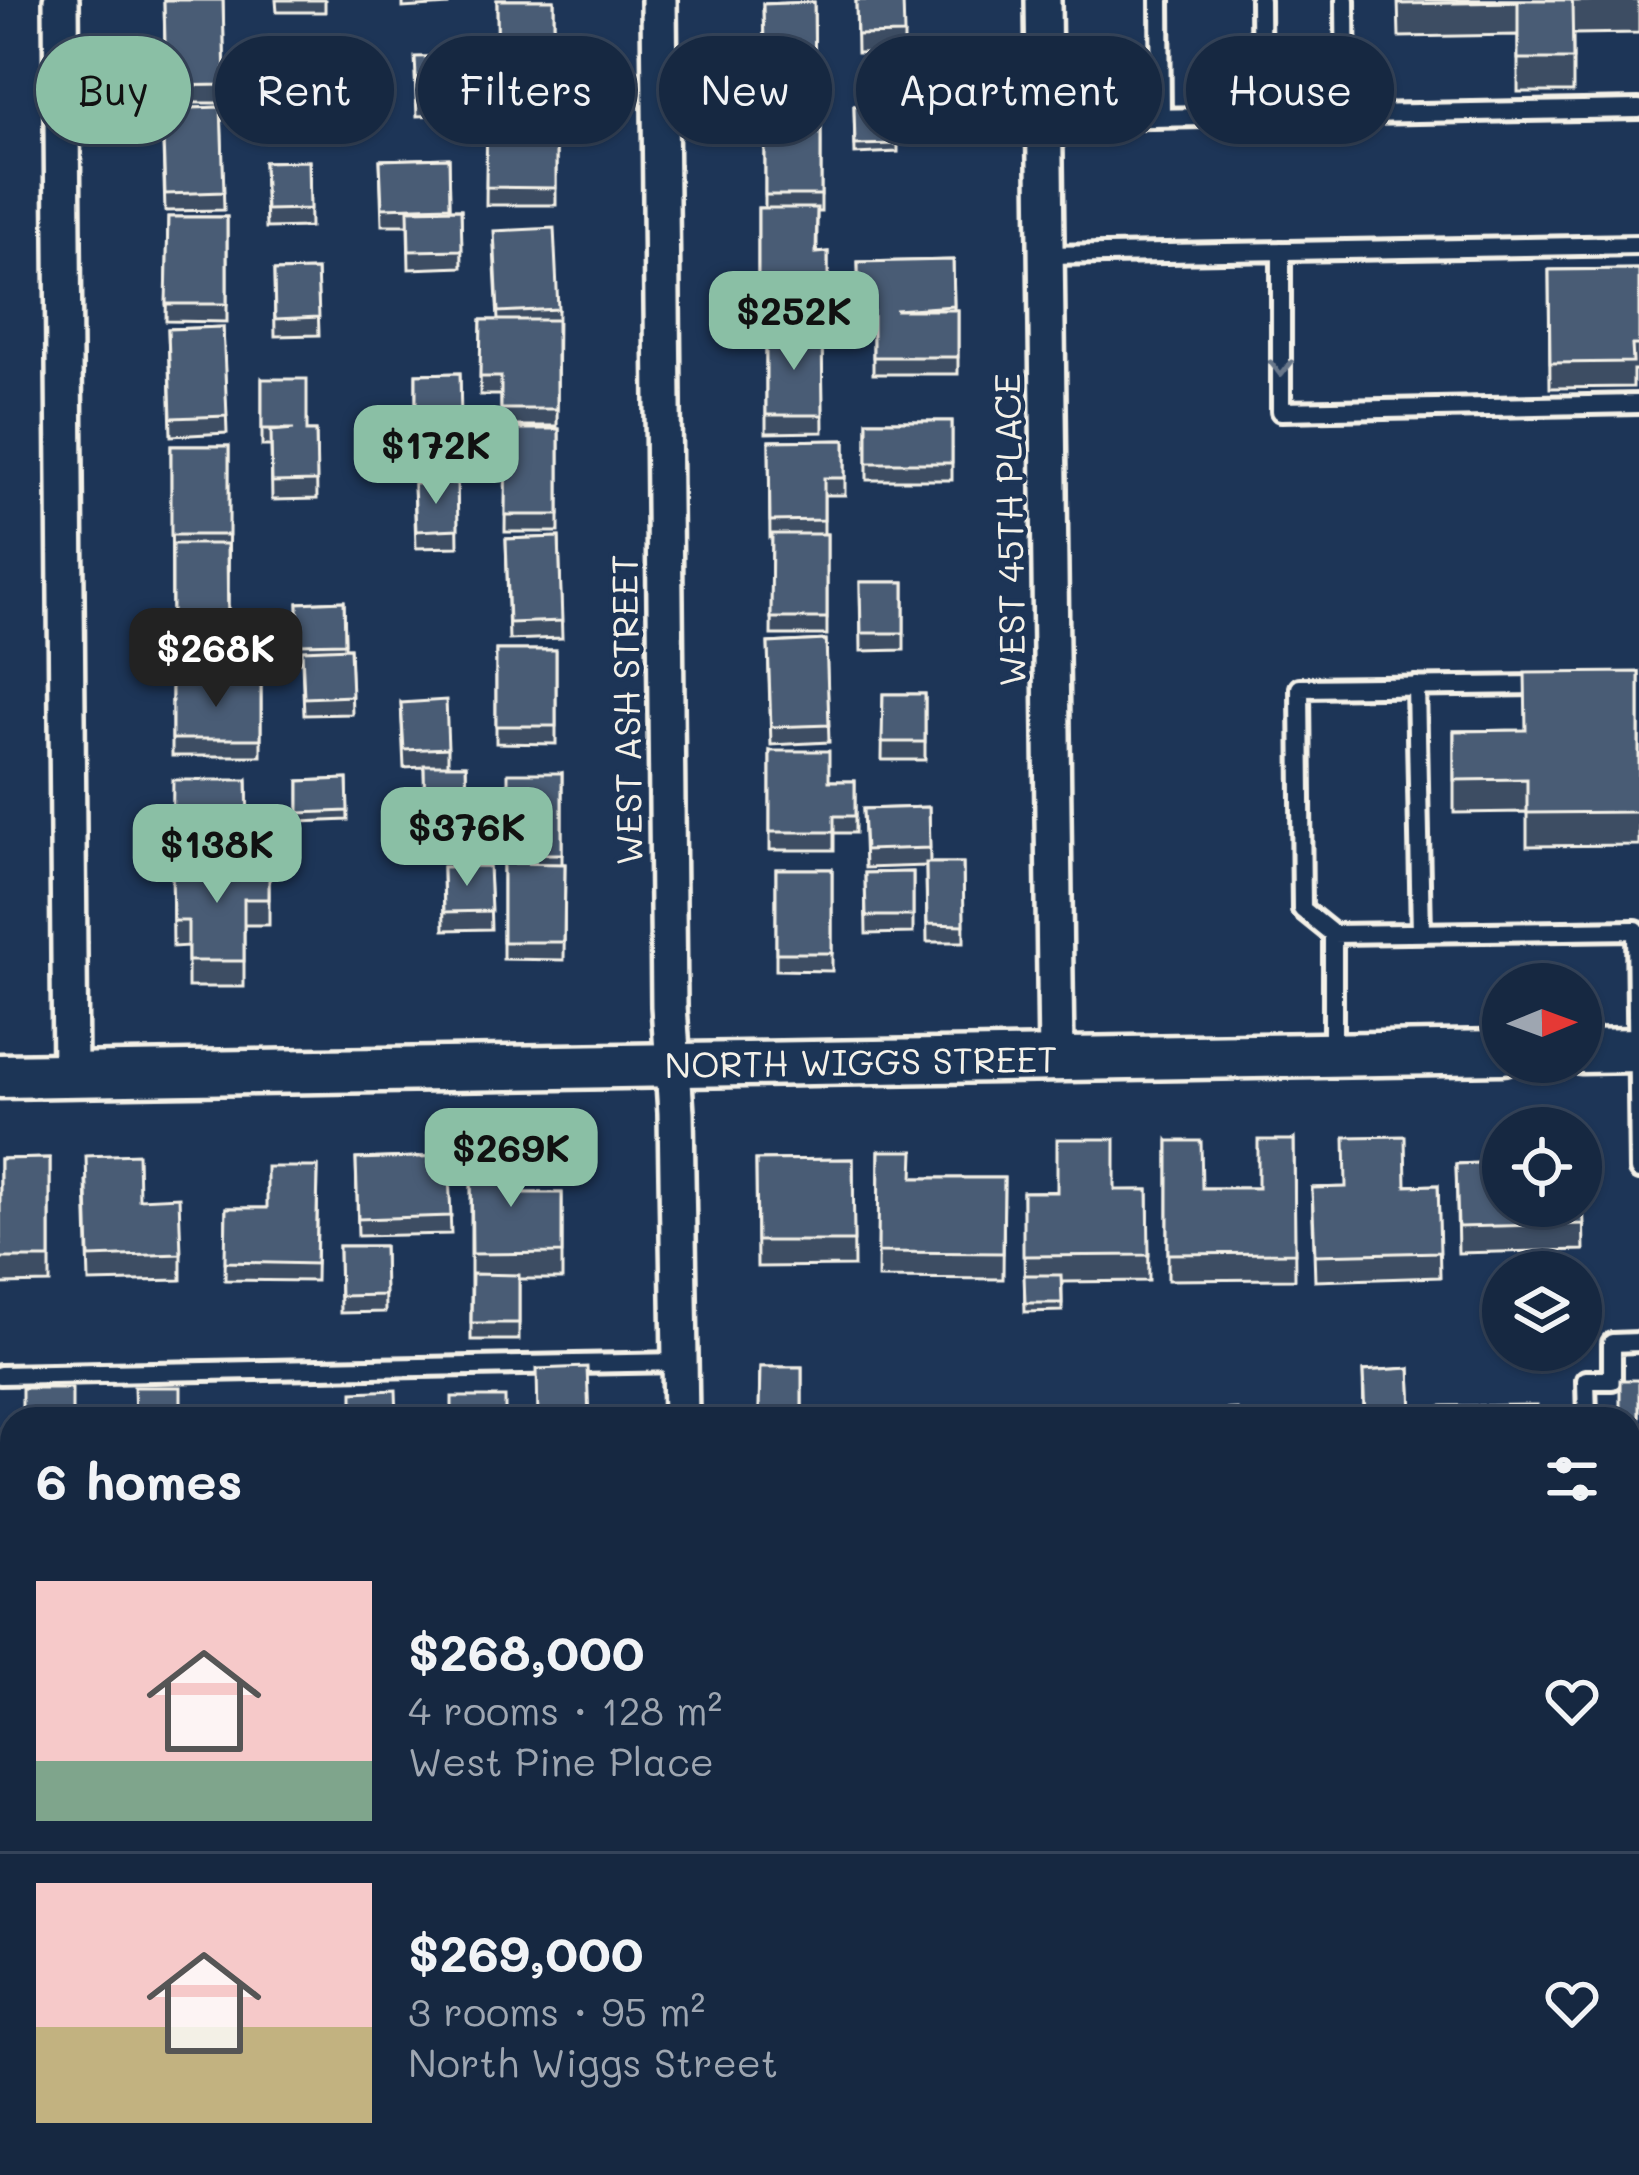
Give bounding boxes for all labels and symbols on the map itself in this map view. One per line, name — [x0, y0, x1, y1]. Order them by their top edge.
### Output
pin: $252K — [710, 271, 878, 373]
one-way arrow — [1268, 360, 1294, 378]
street label: WEST 45TH PLACE — [982, 373, 1035, 687]
pin: $172K — [352, 405, 520, 507]
street label: WEST ASH STREET — [599, 554, 652, 866]
pin: $268K — [132, 608, 300, 710]
pin: $376K — [383, 787, 551, 889]
pin: $138K — [133, 804, 301, 906]
north arrow — [1482, 963, 1602, 1083]
street label: NORTH WIGGS STREET — [664, 1034, 1058, 1087]
pin: $269K — [427, 1108, 595, 1210]

